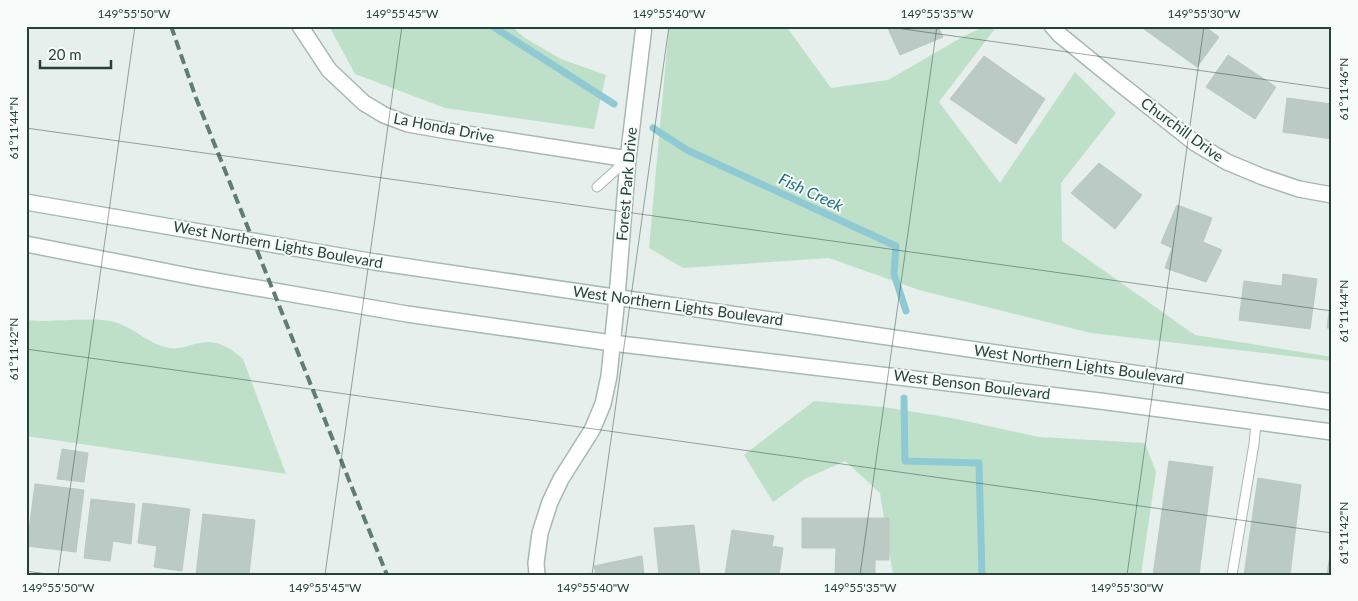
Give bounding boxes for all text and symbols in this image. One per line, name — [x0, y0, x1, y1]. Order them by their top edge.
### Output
text: 149°55'50"W — [97, 6, 171, 21]
text: 149°55'45"W — [365, 6, 439, 21]
text: 149°55'40"W — [632, 6, 706, 21]
text: 149°55'35"W — [900, 6, 974, 21]
text: 149°55'30"W — [1167, 6, 1241, 21]
scale bar — [40, 38, 111, 70]
text: 20 m — [48, 45, 82, 63]
text: 61°11'46"N — [1336, 58, 1351, 120]
street label: Churchill Drive — [1138, 93, 1227, 165]
text: 61°11'44"N — [6, 97, 21, 159]
street label: La Honda Drive — [392, 108, 496, 146]
street label: Forest Park Drive — [612, 126, 640, 241]
water label: Fish Creek — [776, 168, 847, 215]
street label: West Northern Lights Boulevard — [172, 217, 384, 271]
text: 61°11'44"N — [1336, 280, 1351, 342]
street label: West Northern Lights Boulevard — [572, 281, 784, 329]
text: 61°11'42"N — [6, 318, 21, 380]
street label: West Northern Lights Boulevard — [973, 340, 1185, 388]
street label: West Benson Boulevard — [893, 365, 1052, 403]
text: 61°11'42"N — [1336, 502, 1351, 564]
text: 149°55'50"W — [21, 580, 95, 595]
text: 149°55'45"W — [288, 580, 362, 595]
text: 149°55'40"W — [556, 580, 630, 595]
text: 149°55'35"W — [823, 580, 897, 595]
text: 149°55'30"W — [1090, 580, 1164, 595]

